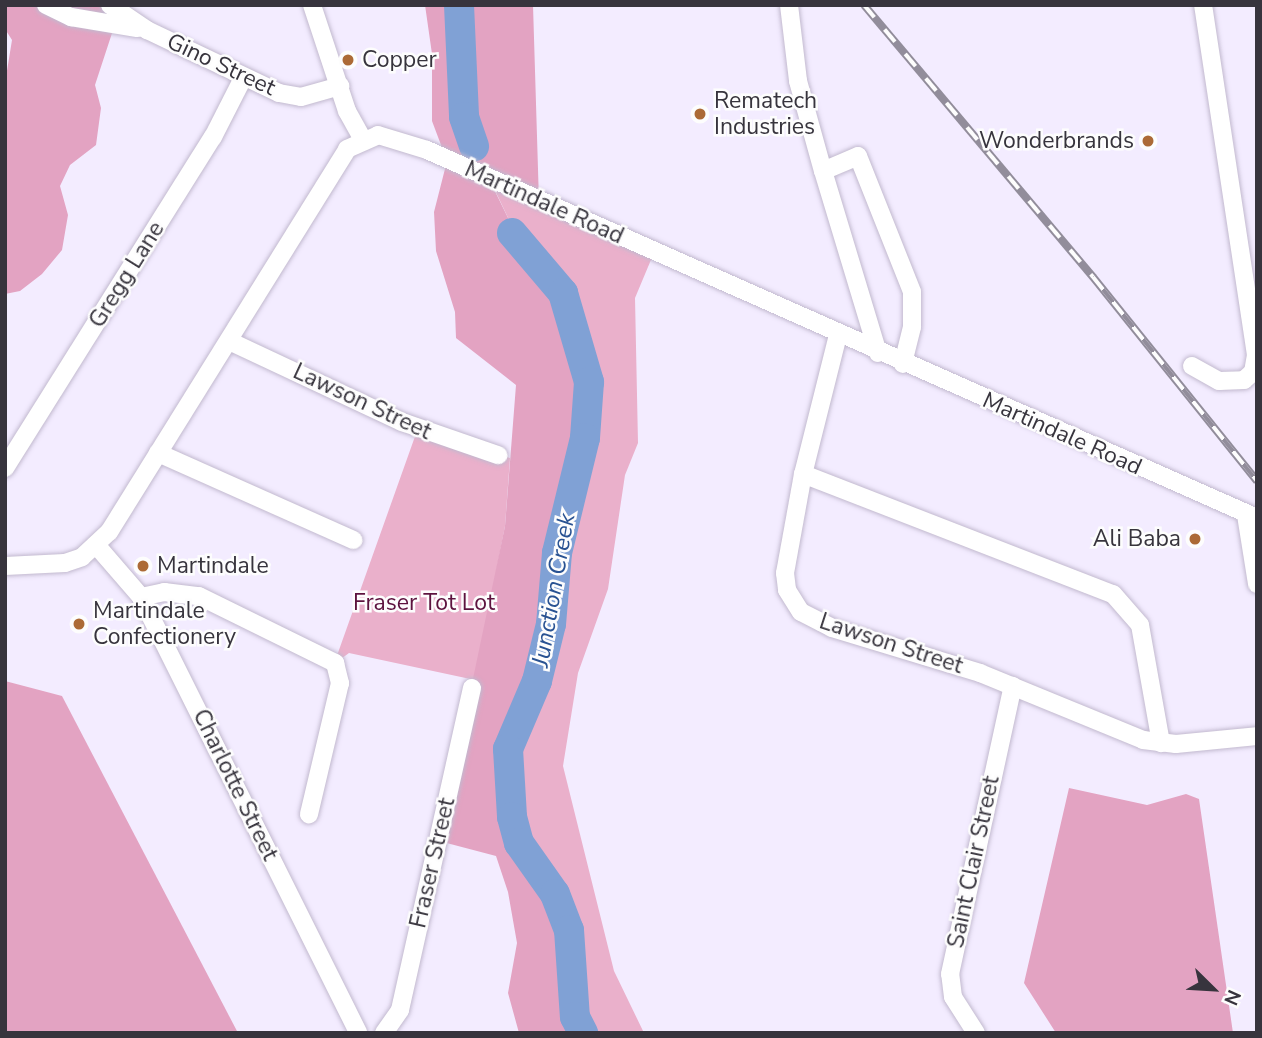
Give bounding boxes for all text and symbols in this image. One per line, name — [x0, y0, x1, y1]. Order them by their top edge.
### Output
street label: Gino Street — [162, 28, 280, 102]
place label: Copper — [362, 46, 437, 74]
marker: Copper — [340, 52, 356, 68]
place label: Rematech Industries — [714, 87, 817, 141]
marker: Rematech Industries — [692, 106, 708, 122]
place label: Wonderbrands — [979, 127, 1134, 155]
marker: Wonderbrands — [1140, 133, 1156, 149]
street label: Martindale Road — [460, 156, 628, 250]
street label: Gregg Lane — [84, 217, 170, 333]
street label: Lawson Street — [289, 358, 435, 446]
street label: Martindale Road — [978, 387, 1146, 481]
water label: Junction Creek — [526, 511, 582, 669]
place label: Ali Baba — [1093, 525, 1181, 553]
marker: Ali Baba — [1187, 531, 1203, 547]
place label: Martindale — [157, 552, 269, 580]
marker: Martindale — [135, 558, 151, 574]
park label: Fraser Tot Lot — [353, 589, 495, 617]
place label: Martindale Confectionery — [93, 597, 236, 651]
street label: Lawson Street — [816, 608, 966, 680]
marker: Martindale Confectionery — [71, 616, 87, 632]
street label: Charlotte Street — [186, 705, 284, 865]
street label: Saint Clair Street — [942, 773, 1006, 951]
street label: Fraser Street — [405, 795, 461, 931]
north arrow — [1178, 954, 1248, 1024]
text: N — [1217, 986, 1247, 1009]

